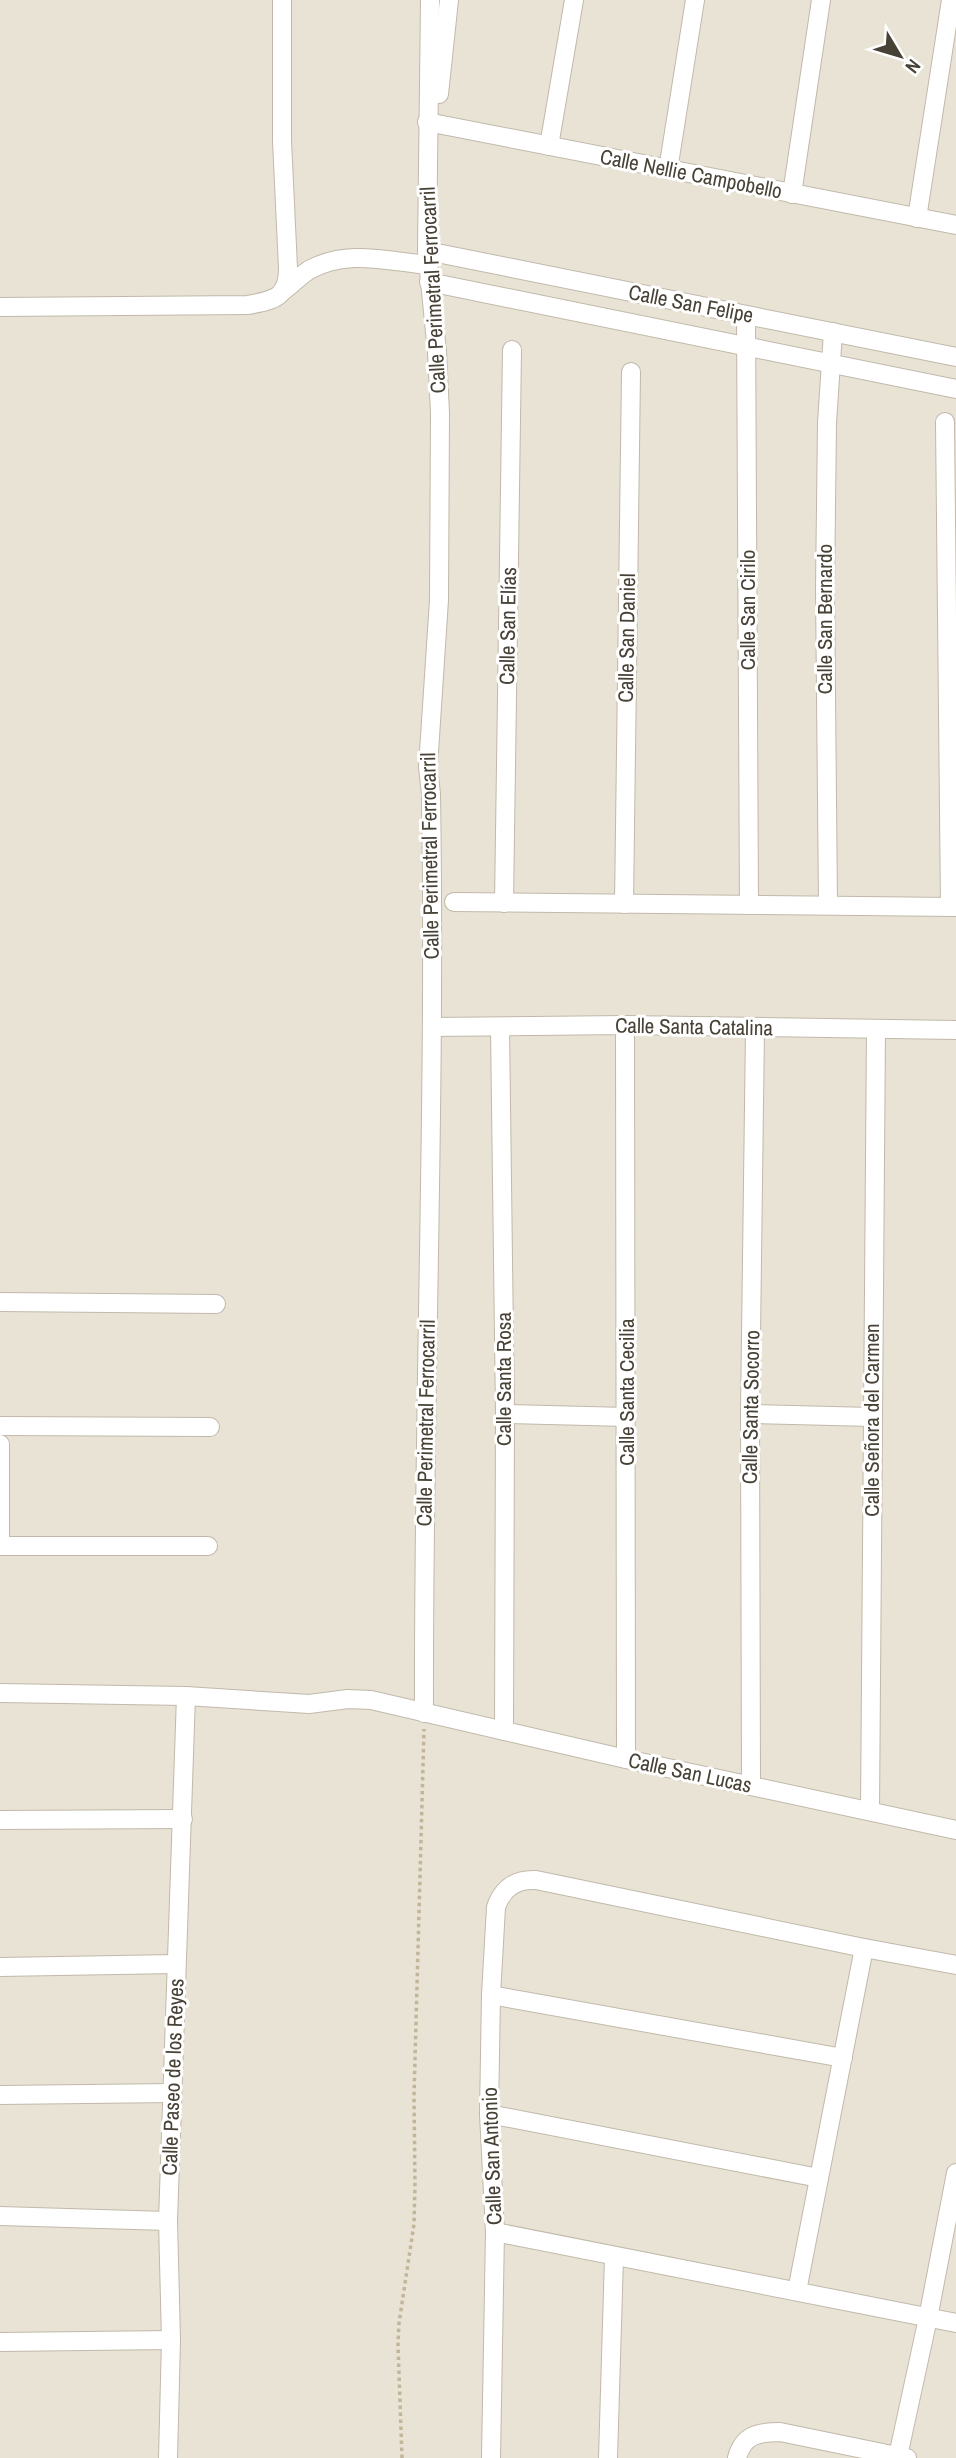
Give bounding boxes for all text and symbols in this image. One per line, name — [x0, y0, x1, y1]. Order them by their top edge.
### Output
north arrow — [865, 21, 935, 91]
text: N — [900, 54, 927, 79]
street label: Calle Nellie Campobello — [598, 142, 785, 205]
street label: Calle Perimetral Ferrocarril — [413, 186, 452, 394]
street label: Calle San Felipe — [626, 277, 756, 330]
street label: Calle San Bernardo — [810, 544, 839, 694]
street label: Calle San Cirilo — [733, 550, 762, 670]
street label: Calle San Elías — [492, 567, 523, 685]
street label: Calle San Daniel — [611, 573, 642, 703]
street label: Calle Perimetral Ferrocarril — [413, 752, 446, 960]
street label: Calle Santa Catalina — [615, 1011, 774, 1042]
street label: Calle Santa Rosa — [489, 1312, 518, 1446]
street label: Calle Santa Cecilia — [612, 1318, 641, 1466]
street label: Calle Perimetral Ferrocarril — [409, 1319, 442, 1527]
street label: Calle Señora del Carmen — [857, 1323, 886, 1517]
street label: Calle Santa Socorro — [735, 1330, 766, 1484]
street label: Calle San Lucas — [626, 1745, 754, 1800]
street label: Calle Paseo de los Reyes — [155, 1978, 190, 2176]
street label: Calle San Antonio — [475, 2087, 508, 2225]

